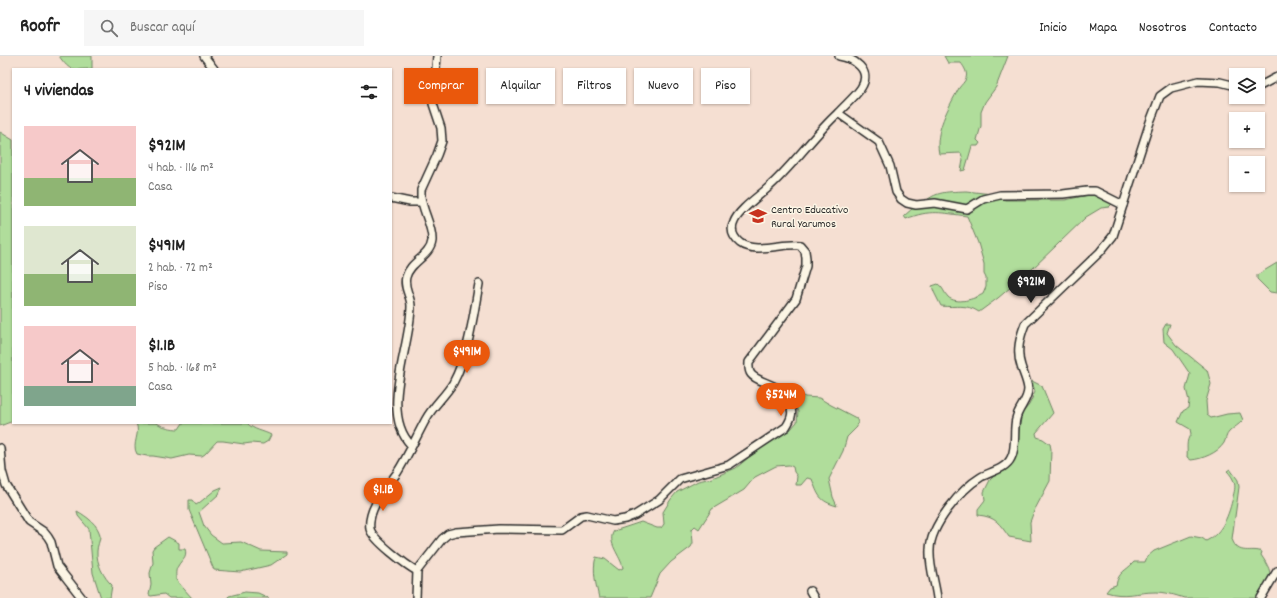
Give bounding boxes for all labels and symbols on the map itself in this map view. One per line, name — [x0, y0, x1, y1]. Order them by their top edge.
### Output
place label: Centro Educativo Rural Yarumos — [771, 202, 848, 233]
school or university icon: Centro Educativo Rural Yarumos — [748, 206, 768, 226]
pin: $921M — [1003, 270, 1059, 304]
pin: $491M — [439, 340, 495, 374]
pin: $524M — [753, 383, 809, 417]
pin: $1.1B — [355, 478, 411, 512]

